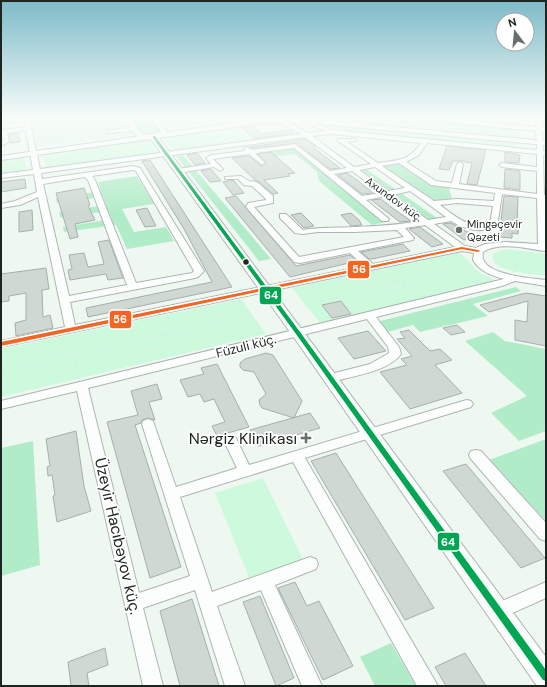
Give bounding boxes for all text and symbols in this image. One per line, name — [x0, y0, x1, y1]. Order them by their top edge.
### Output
north arrow — [495, 12, 535, 52]
text: N — [506, 15, 518, 30]
street label: Axundov küç. — [363, 173, 425, 225]
place label: Mingəçevir Qəzeti — [467, 217, 522, 244]
marker: Mingəçevir Qəzeti — [454, 225, 464, 235]
unlabelled marker — [241, 257, 251, 267]
line badge: 56 — [347, 260, 370, 279]
text: 56 — [352, 262, 366, 276]
line badge: 64 — [259, 286, 282, 305]
text: 64 — [264, 288, 278, 302]
line badge: 56 — [109, 310, 132, 329]
text: 56 — [113, 312, 127, 326]
street label: Füzuli küç. — [214, 330, 278, 362]
place label: Nərgiz Klinikası — [189, 428, 297, 449]
marker: Nərgiz Klinikası — [300, 432, 312, 444]
street label: Üzeyir Hacıbəyov küç. — [90, 456, 146, 616]
line badge: 64 — [437, 532, 460, 551]
text: 64 — [441, 535, 455, 549]

